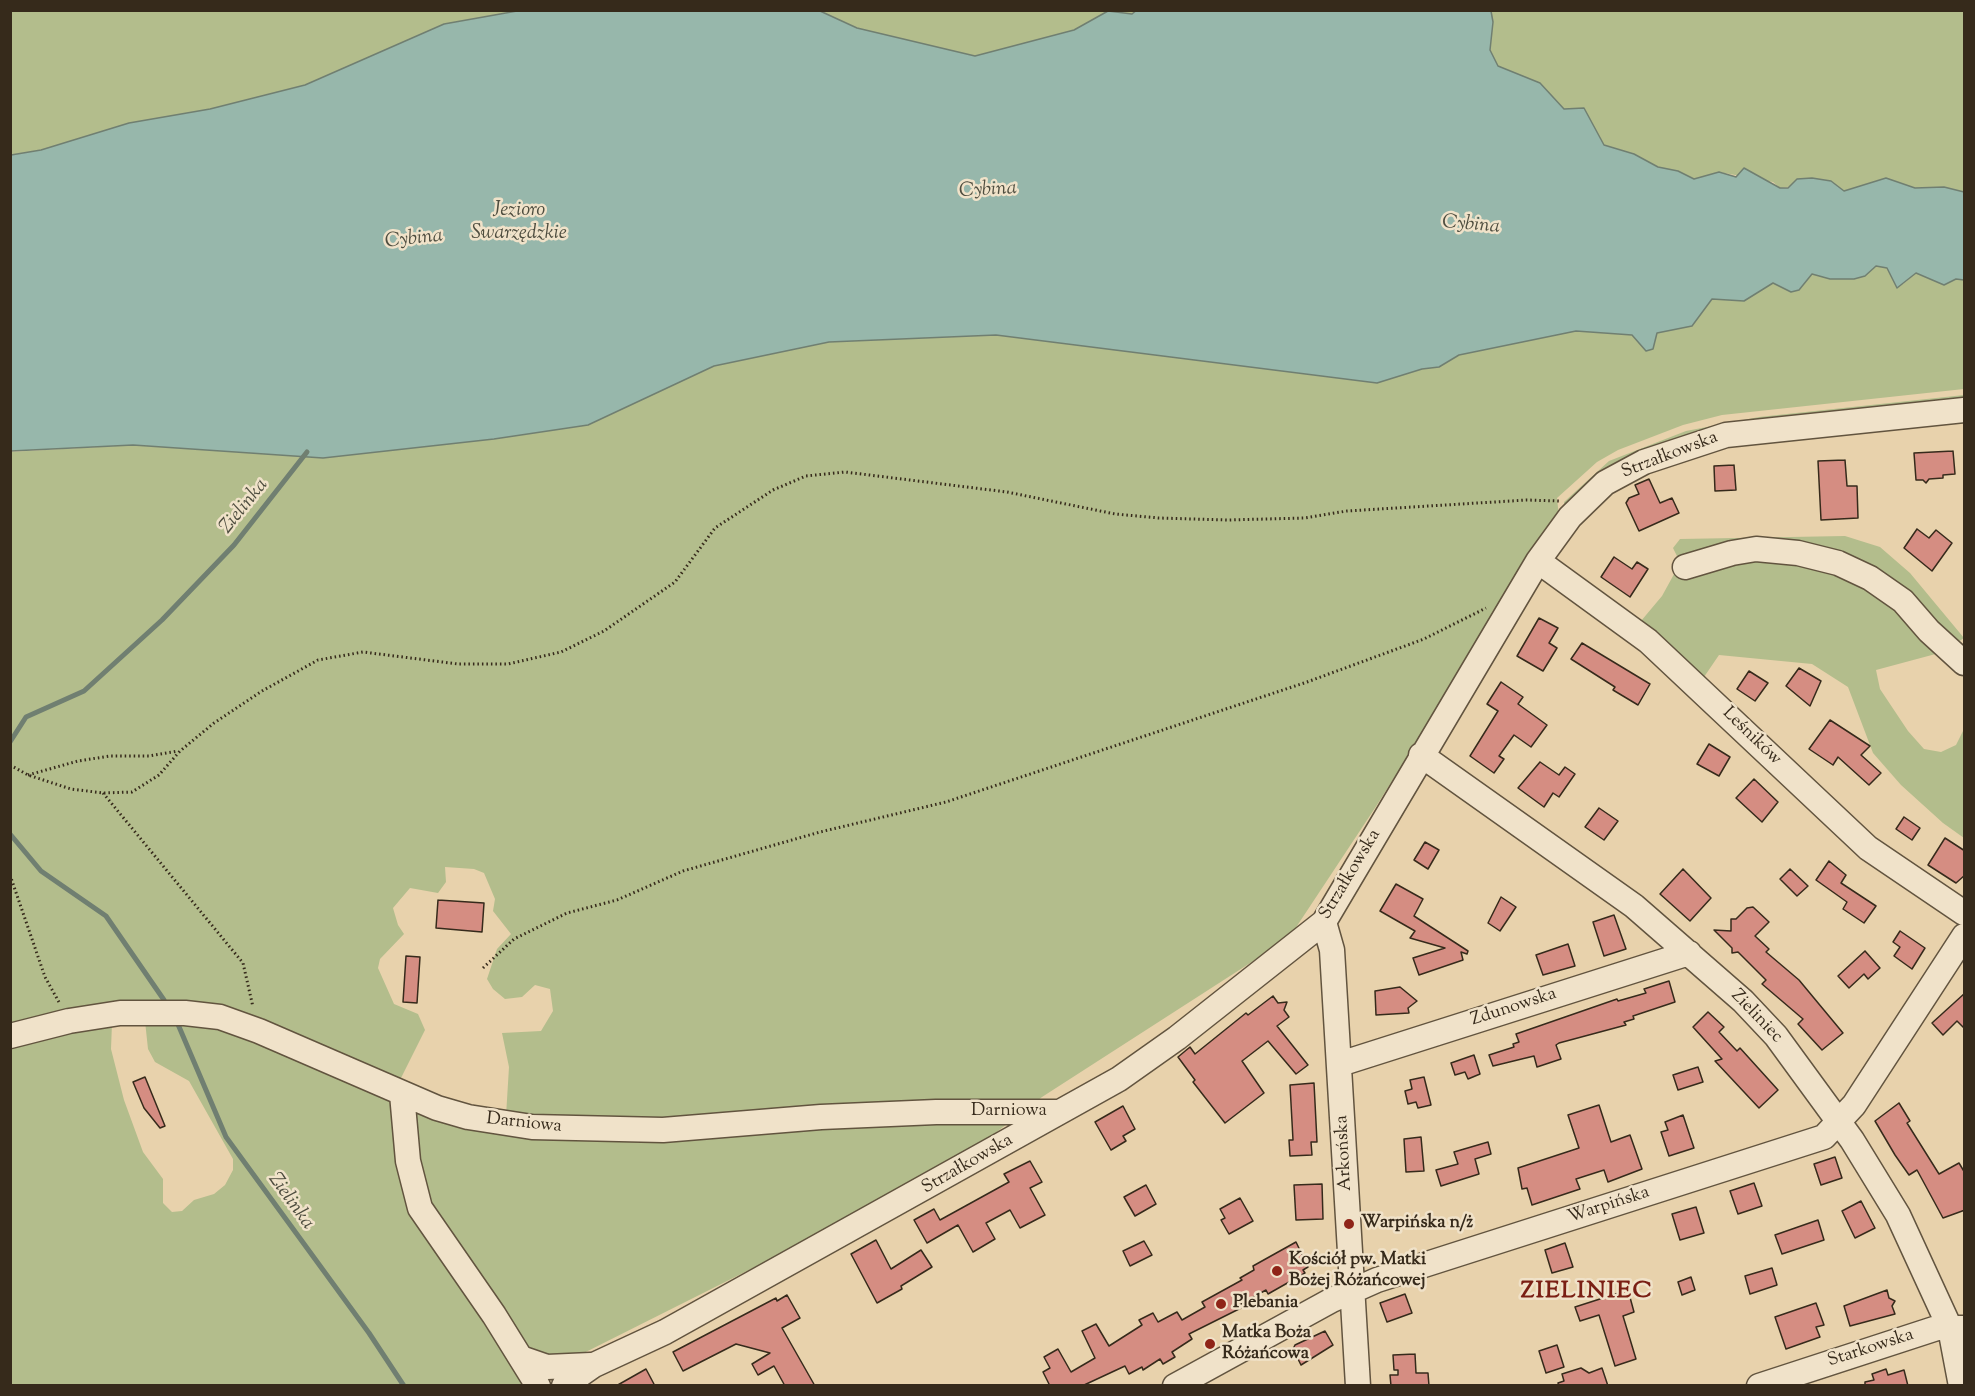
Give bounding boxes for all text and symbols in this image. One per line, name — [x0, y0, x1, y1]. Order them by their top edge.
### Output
water label: Cybina — [958, 177, 1018, 205]
water label: Jezioro Swarzędzkie — [471, 200, 567, 247]
water label: Cybina — [1441, 212, 1501, 240]
water label: Cybina — [384, 225, 444, 255]
street label: Strzałkowska — [1619, 428, 1721, 484]
water label: Zielinka — [216, 475, 274, 539]
street label: Leśników — [1717, 703, 1785, 771]
street label: Strzałkowska — [1316, 826, 1386, 924]
street label: Zdunowska — [1468, 984, 1560, 1032]
street label: Zieliniec — [1725, 986, 1787, 1048]
street label: Darniowa — [971, 1101, 1047, 1123]
street label: Darniowa — [485, 1109, 563, 1139]
street label: Arkońska — [1332, 1114, 1358, 1192]
street label: Strzałkowska — [919, 1130, 1017, 1200]
water label: Zielinka — [261, 1169, 319, 1235]
street label: Warpińska — [1565, 1183, 1653, 1229]
place label: Warpińska n/ż — [1361, 1213, 1473, 1235]
marker: Warpińska n/ż — [1342, 1217, 1356, 1231]
place label: Kościół pw. Matki Bożej Różańcowej — [1289, 1250, 1426, 1292]
marker: Kościół pw. Matki Bożej Różańcowej — [1270, 1264, 1284, 1278]
district label: ZIELINIEC — [1521, 1279, 1653, 1307]
place label: Plebania — [1233, 1293, 1298, 1315]
marker: Plebania — [1214, 1297, 1228, 1311]
place label: Matka Boża Różańcowa — [1222, 1323, 1311, 1366]
street label: Starkowska — [1825, 1325, 1917, 1373]
marker: Matka Boża Różańcowa — [1203, 1337, 1217, 1351]

